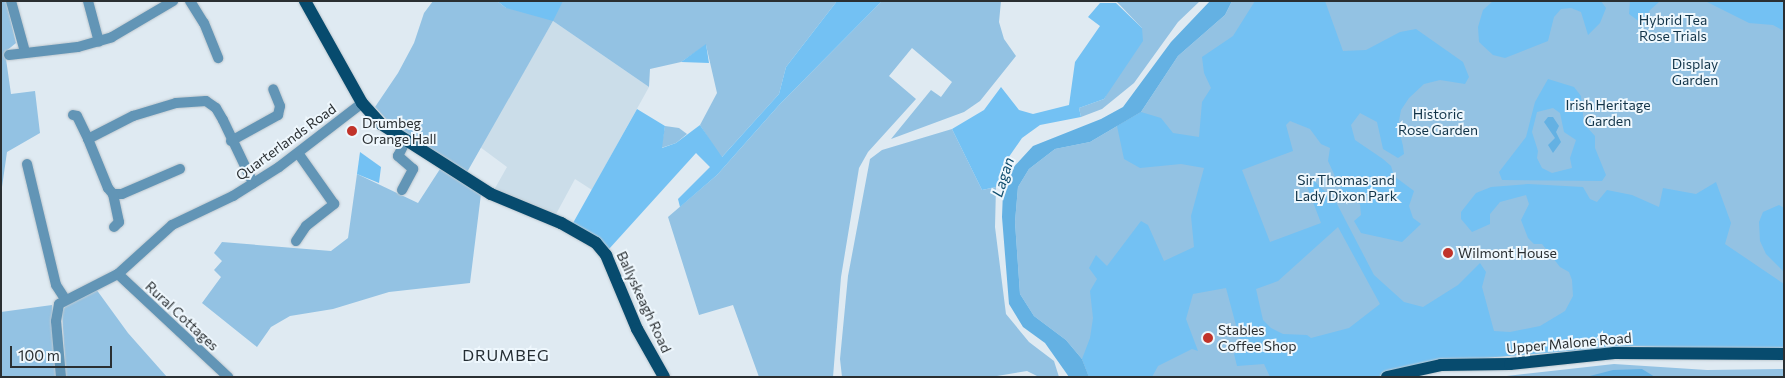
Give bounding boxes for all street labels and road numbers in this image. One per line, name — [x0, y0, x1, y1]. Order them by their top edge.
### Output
street label: Quarterlands Road — [233, 100, 339, 184]
street label: Ballyskeagh Road — [613, 249, 675, 355]
street label: Rural Cottages — [142, 278, 222, 354]
street label: Upper Malone Road — [1506, 329, 1632, 357]

